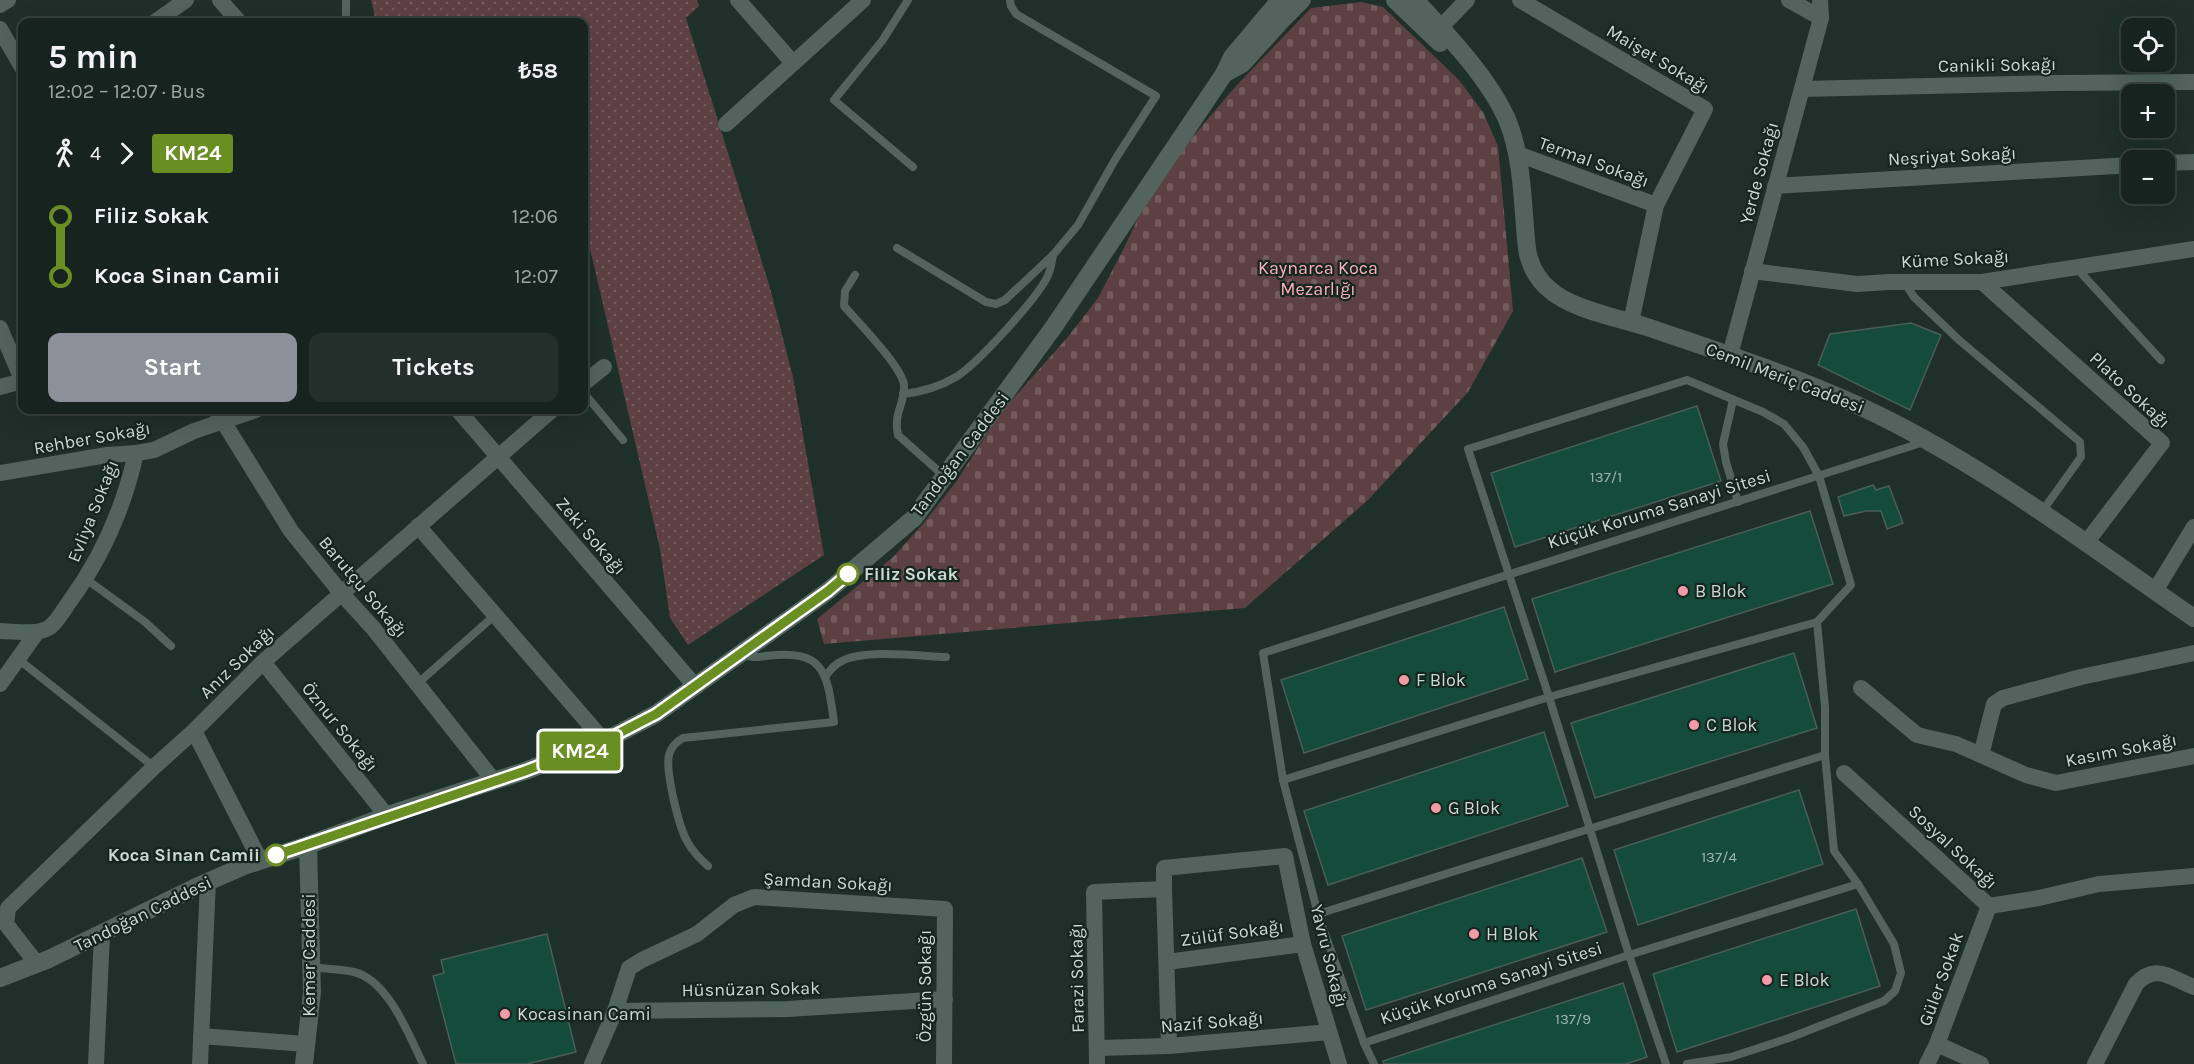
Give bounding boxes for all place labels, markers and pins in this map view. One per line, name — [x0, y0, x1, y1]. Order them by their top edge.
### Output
marker: Filiz Sokak — [837, 563, 859, 585]
place label: Filiz Sokak — [864, 563, 958, 585]
place label: B Blok — [1695, 580, 1747, 602]
marker: B Blok — [1676, 584, 1690, 598]
place label: F Blok — [1416, 669, 1466, 691]
marker: F Blok — [1397, 673, 1411, 687]
place label: C Blok — [1706, 714, 1758, 736]
marker: C Blok — [1687, 718, 1701, 732]
place label: G Blok — [1448, 797, 1500, 819]
marker: G Blok — [1429, 801, 1443, 815]
place label: Koca Sinan Camii — [108, 844, 260, 866]
marker: Koca Sinan Camii — [265, 844, 287, 866]
place label: H Blok — [1486, 923, 1539, 945]
marker: H Blok — [1467, 927, 1481, 941]
place label: E Blok — [1779, 969, 1830, 991]
marker: E Blok — [1760, 973, 1774, 987]
place label: Kocasinan Cami — [517, 1003, 651, 1025]
marker: Kocasinan Cami — [498, 1007, 512, 1021]

